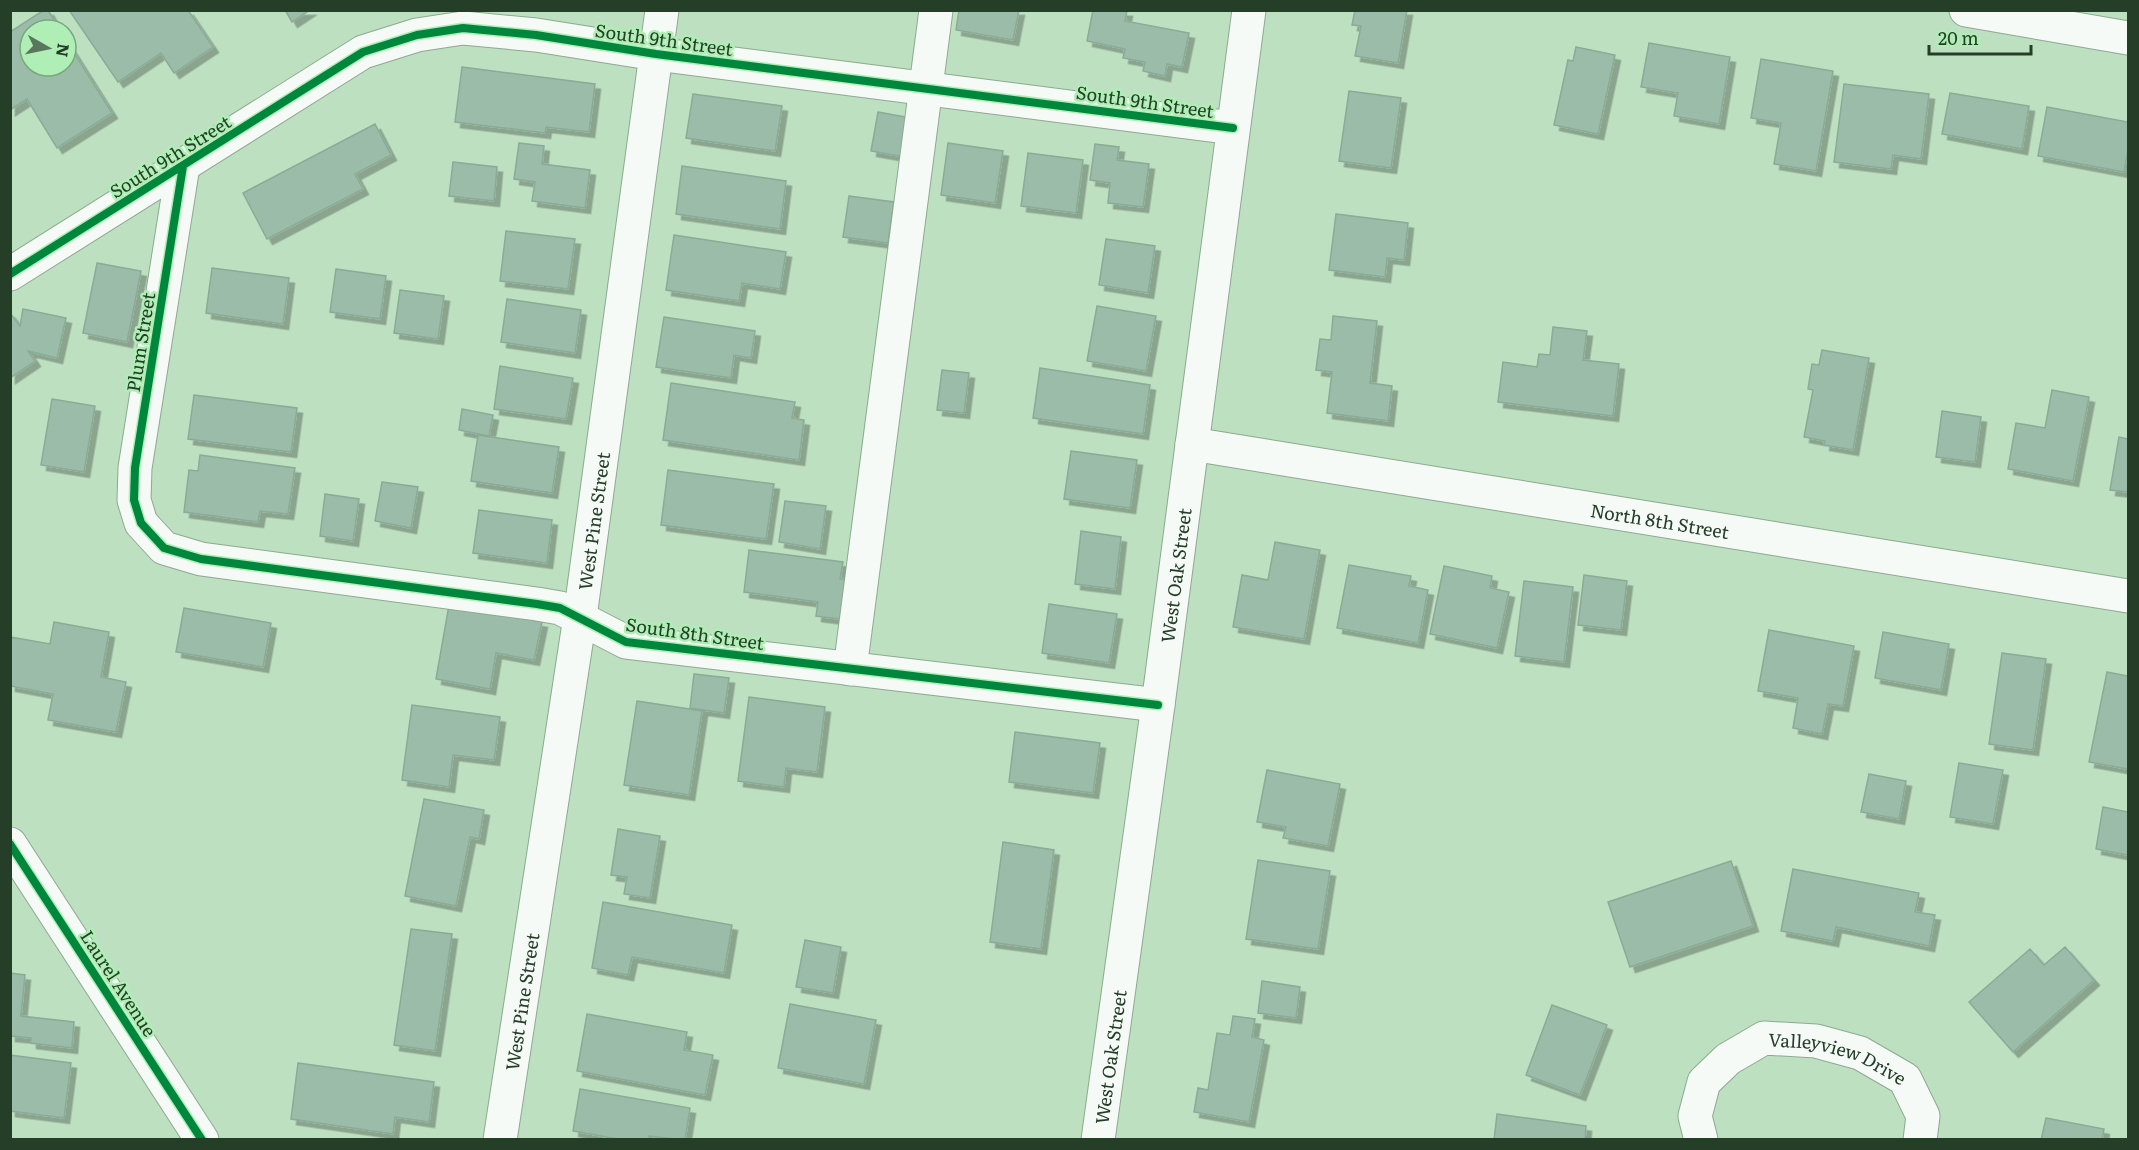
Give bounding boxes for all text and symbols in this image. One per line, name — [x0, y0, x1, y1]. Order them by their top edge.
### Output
street label: South 9th Street — [593, 16, 735, 62]
north arrow — [18, 18, 78, 78]
scale bar — [1929, 18, 2031, 56]
text: 20 m — [1938, 24, 1979, 51]
text: N — [51, 42, 77, 59]
street label: South 9th Street — [1074, 78, 1216, 124]
street label: South 9th Street — [104, 107, 237, 204]
street label: Plum Street — [119, 290, 161, 394]
street label: West Pine Street — [570, 449, 616, 592]
street label: North 8th Street — [1589, 495, 1732, 545]
street label: West Oak Street — [1153, 506, 1197, 644]
street label: South 8th Street — [624, 610, 766, 656]
street label: Laurel Avenue — [74, 924, 164, 1042]
street label: West Pine Street — [497, 930, 545, 1072]
street label: West Oak Street — [1087, 987, 1132, 1126]
street label: Valleyview Drive — [1768, 1025, 1912, 1091]

